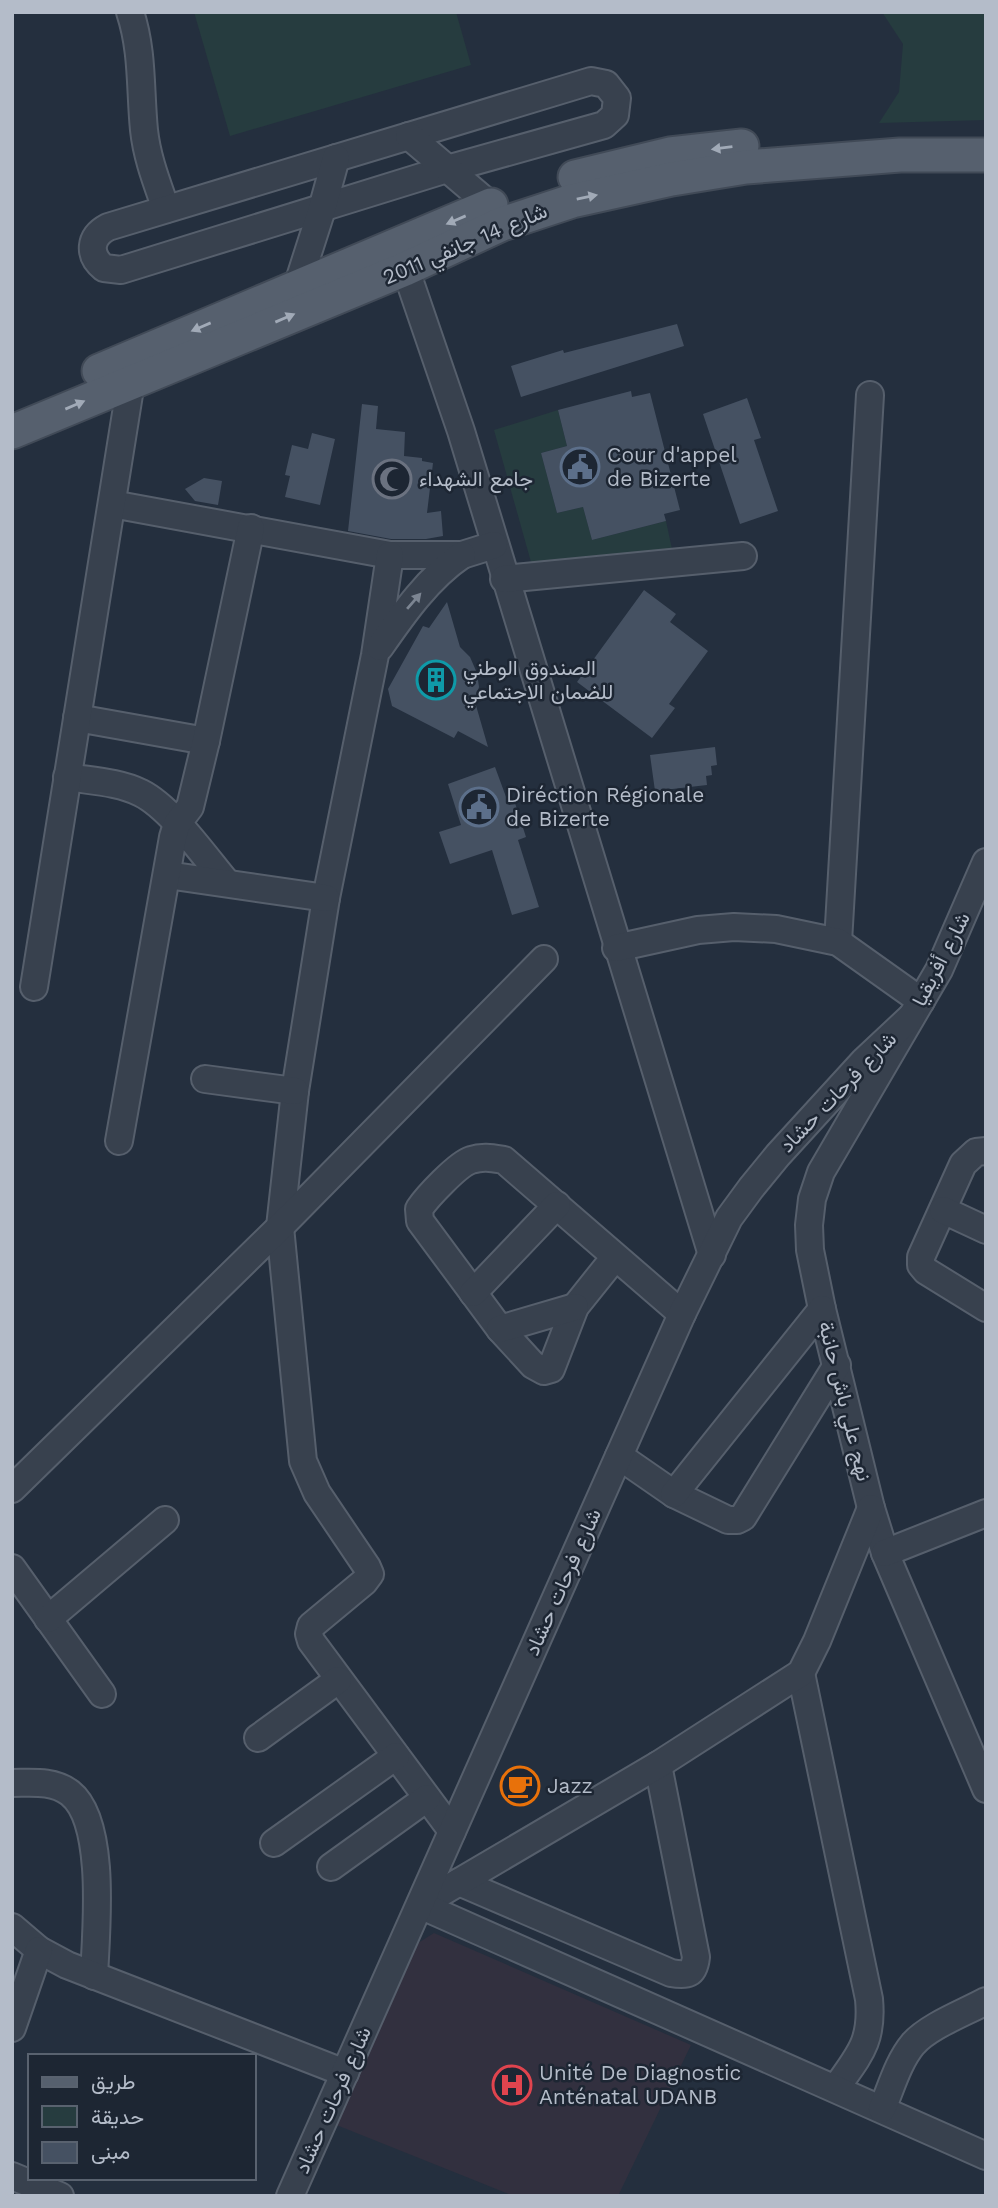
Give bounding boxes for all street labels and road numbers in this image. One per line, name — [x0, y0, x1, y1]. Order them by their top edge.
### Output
street label: شارع 14 جانفي 2011 — [379, 198, 553, 294]
street label: شارع أفريقيا — [906, 908, 977, 1011]
street label: شارع فرحات حشاد — [774, 1026, 903, 1159]
street label: نهج علي باش حانبة — [809, 1318, 877, 1485]
street label: شارع فرحات حشاد — [519, 1505, 608, 1660]
street label: شارع فرحات حشاد — [289, 2023, 378, 2178]

